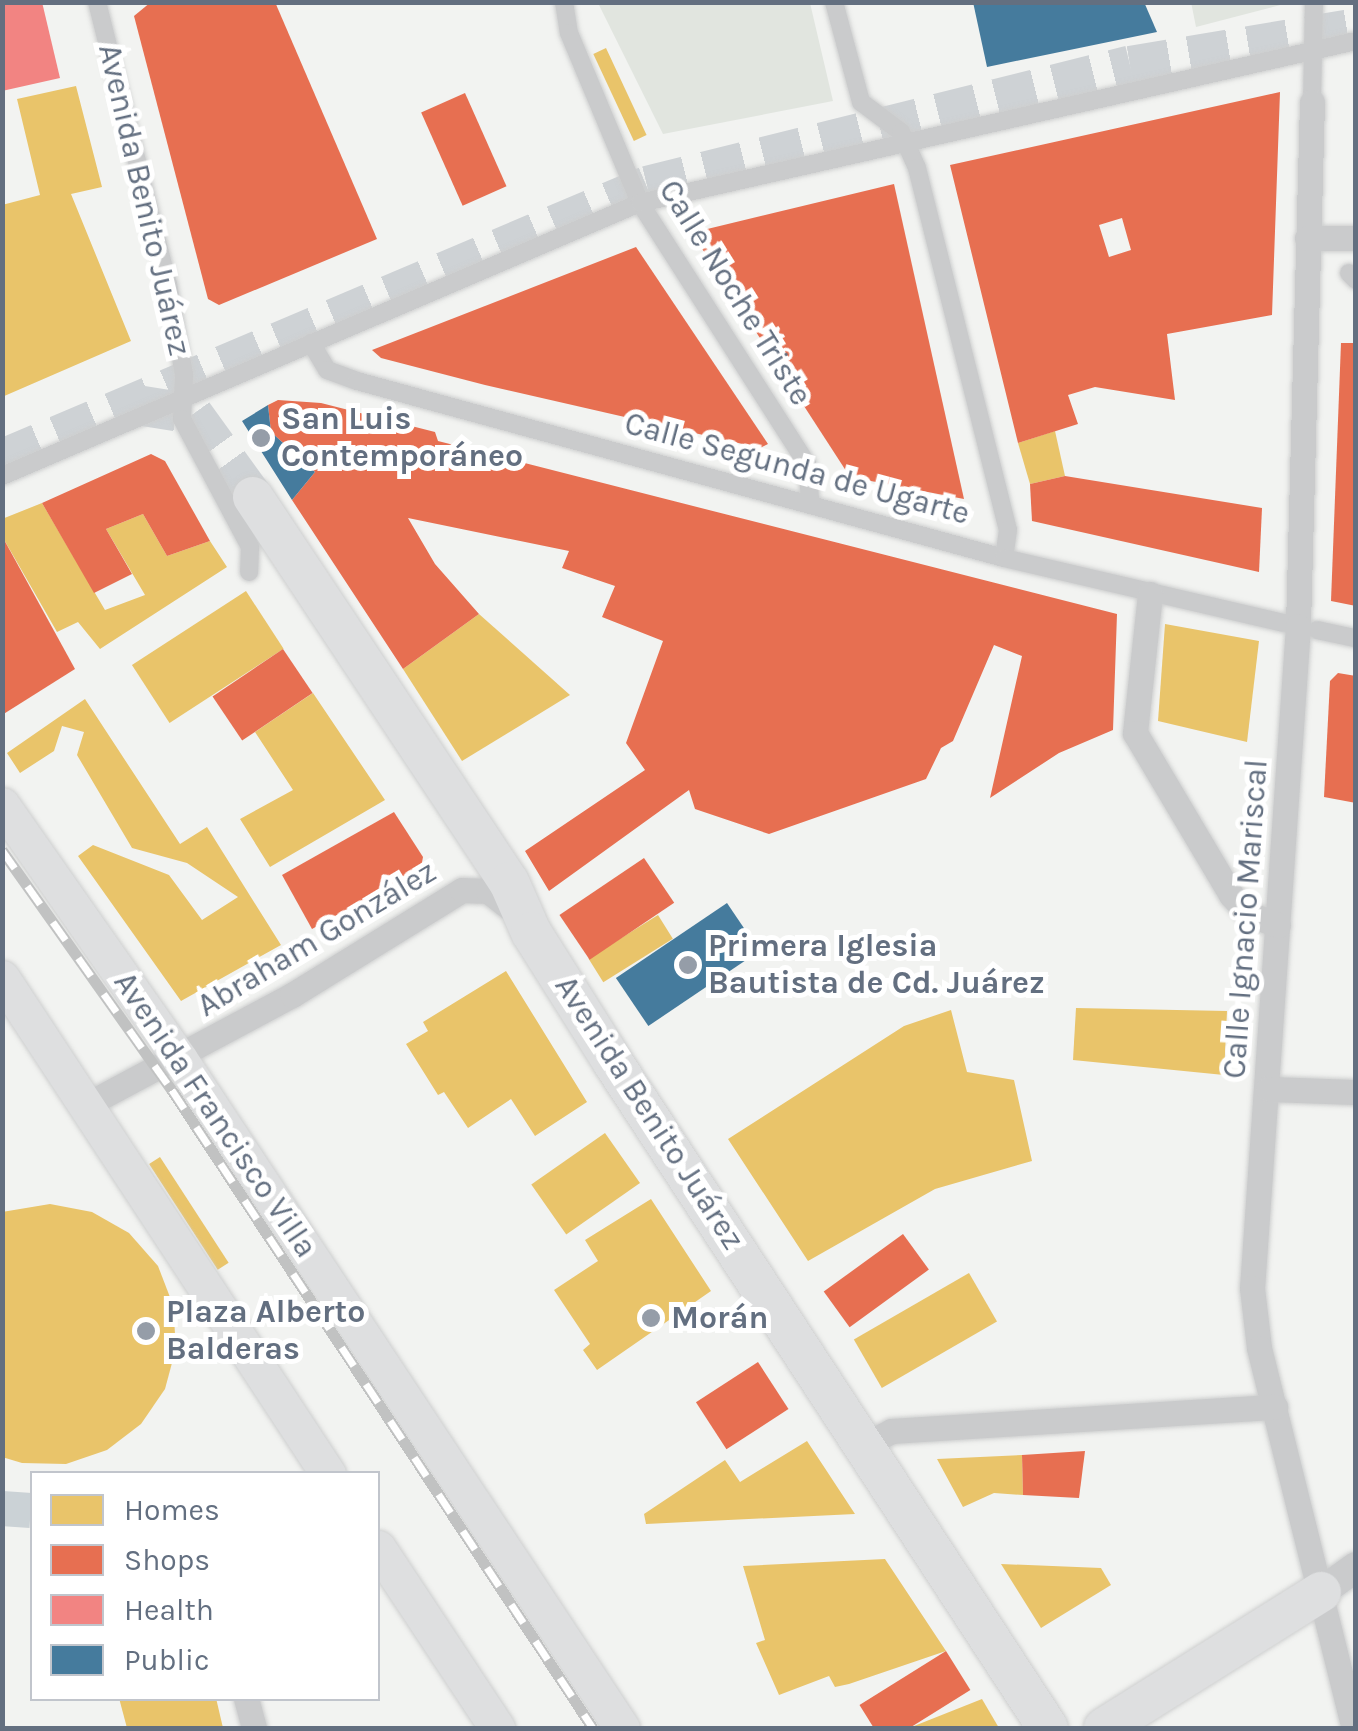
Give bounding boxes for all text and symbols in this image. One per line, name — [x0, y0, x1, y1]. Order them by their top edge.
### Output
street label: Avenida Benito Juárez — [89, 40, 199, 360]
street label: Calle Noche Triste — [650, 173, 820, 413]
place label: San Luis Contemporáneo — [281, 401, 523, 476]
street label: Calle Segunda de Ugarte — [620, 404, 974, 534]
marker: San Luis Contemporáneo — [250, 427, 272, 449]
street label: Calle Ignacio Mariscal — [1216, 758, 1276, 1080]
street label: Abraham González — [191, 853, 443, 1025]
place label: Primera Iglesia Bautista de Cd. Juárez — [708, 928, 1045, 1003]
marker: Primera Iglesia Bautista de Cd. Juárez — [677, 954, 699, 976]
street label: Avenida Francisco Villa — [105, 965, 325, 1265]
street label: Avenida Benito Juárez — [546, 969, 752, 1257]
place label: Plaza Alberto Balderas — [166, 1294, 365, 1369]
place label: Morán — [671, 1299, 768, 1337]
marker: Morán — [640, 1307, 662, 1329]
marker: Plaza Alberto Balderas — [135, 1320, 157, 1342]
legend — [30, 1471, 380, 1701]
text: Homes — [124, 1492, 220, 1528]
text: Shops — [124, 1542, 210, 1578]
text: Health — [124, 1592, 214, 1628]
text: Public — [124, 1642, 209, 1678]

